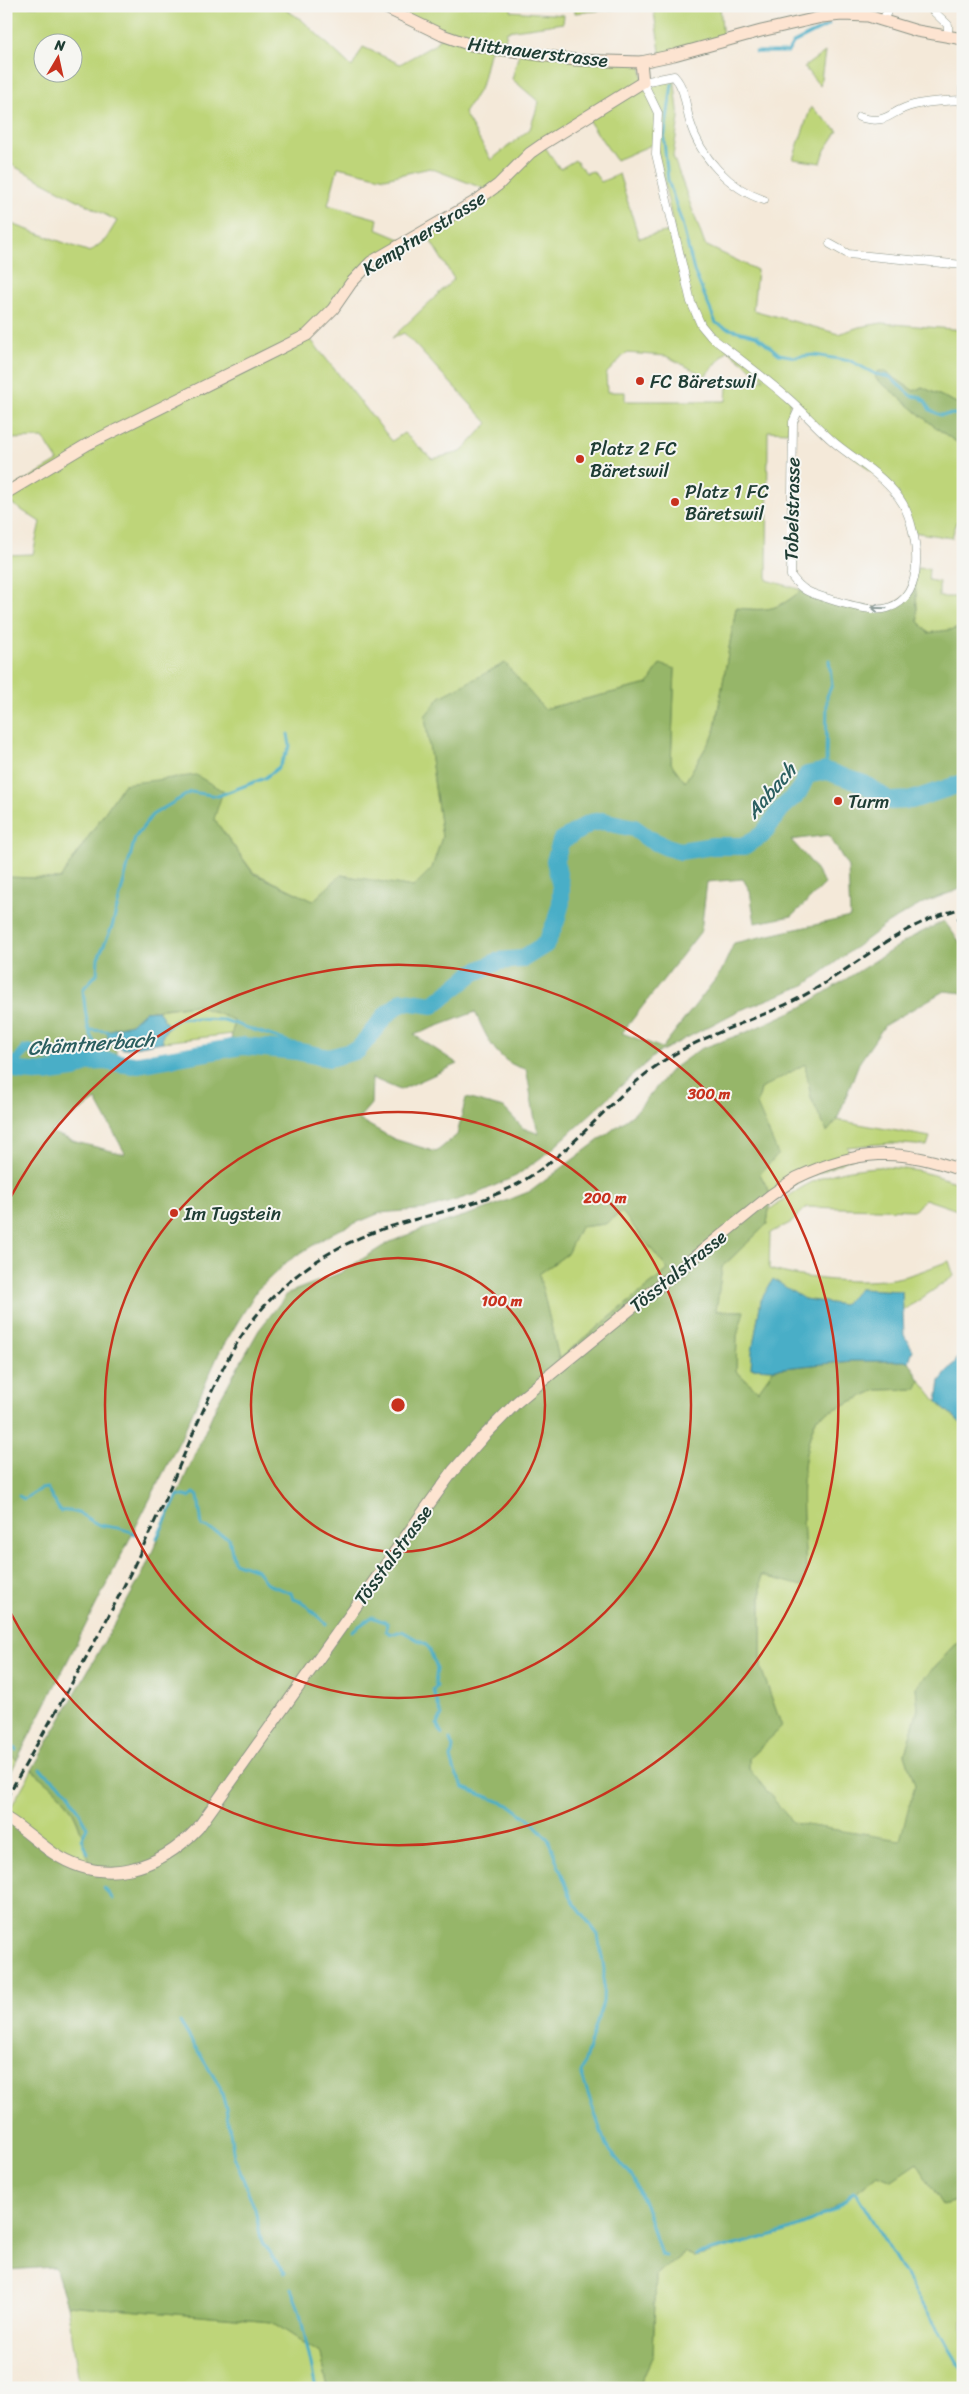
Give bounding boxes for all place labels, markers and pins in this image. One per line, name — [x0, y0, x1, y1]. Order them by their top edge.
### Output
place label: FC Bäretswil — [650, 365, 757, 398]
marker: FC Bäretswil — [634, 375, 646, 387]
place label: Platz 2 FC Bäretswil — [590, 432, 677, 487]
marker: Platz 2 FC Bäretswil — [574, 453, 586, 465]
place label: Platz 1 FC Bäretswil — [685, 475, 769, 530]
marker: Platz 1 FC Bäretswil — [669, 496, 681, 508]
place label: Turm — [848, 785, 889, 818]
marker: Turm — [832, 795, 844, 807]
place label: Im Tugstein — [183, 1197, 281, 1230]
marker: Im Tugstein — [168, 1207, 180, 1219]
centre of rings — [389, 1396, 407, 1414]

